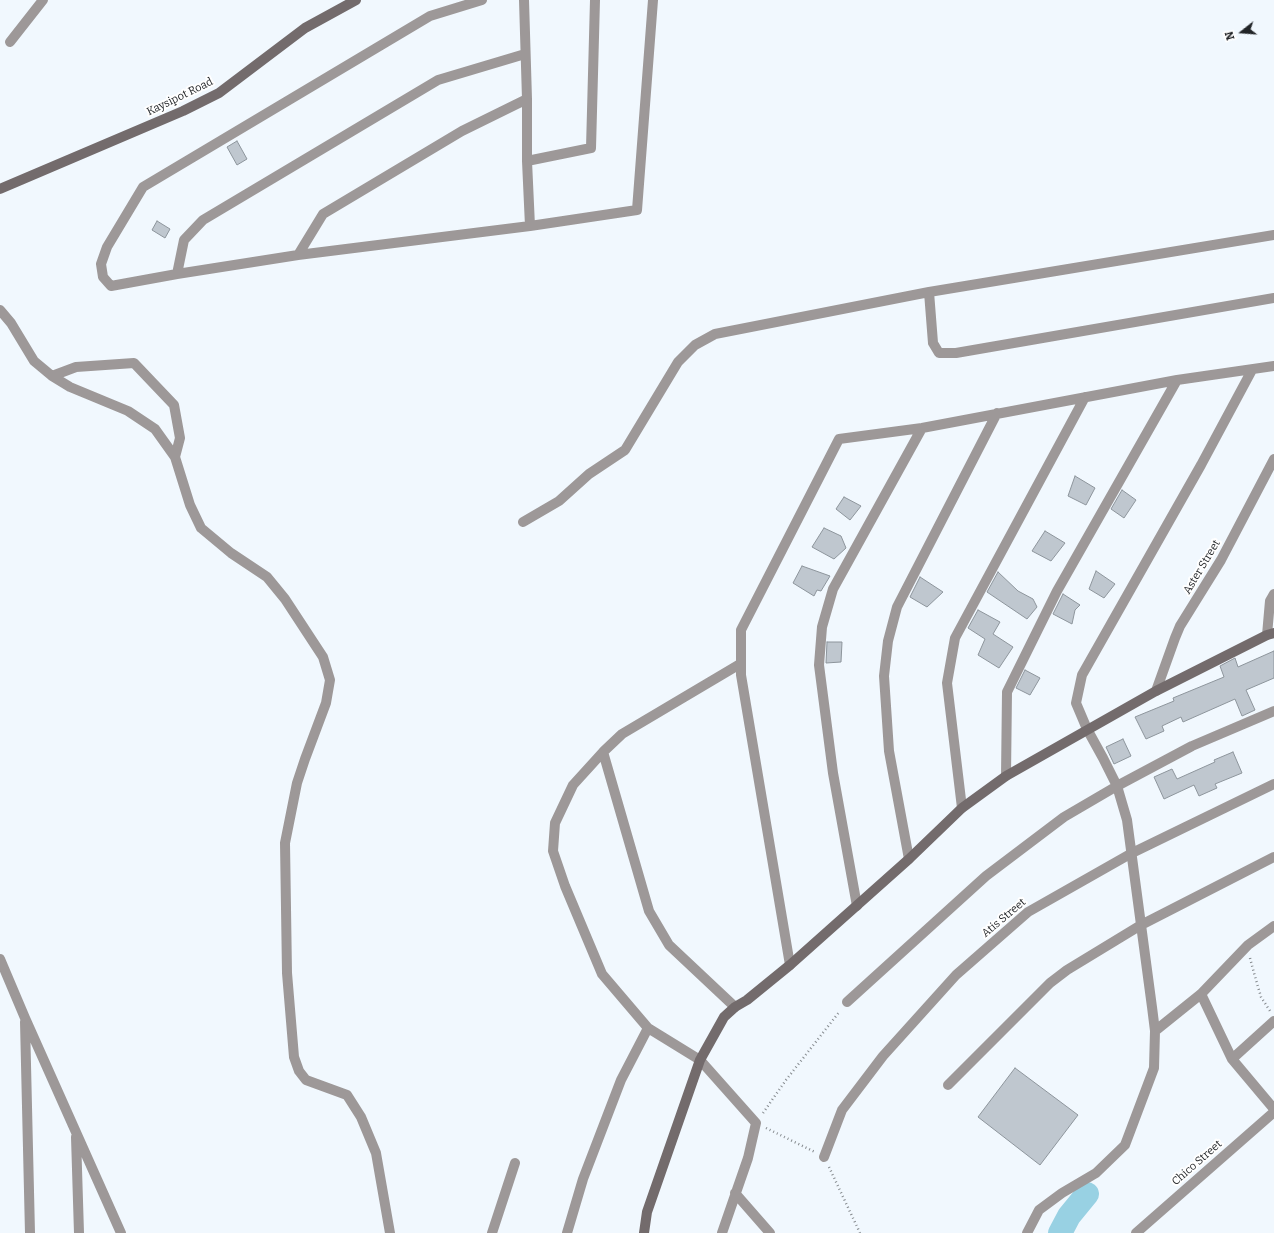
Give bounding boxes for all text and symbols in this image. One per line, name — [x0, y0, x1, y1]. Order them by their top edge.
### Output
north arrow — [1222, 12, 1262, 52]
text: N — [1223, 30, 1238, 42]
street label: Kaysipot Road — [145, 75, 215, 119]
street label: Aster Street — [1181, 538, 1223, 596]
street label: Atis Street — [979, 896, 1029, 940]
street label: Chico Street — [1169, 1138, 1225, 1188]

